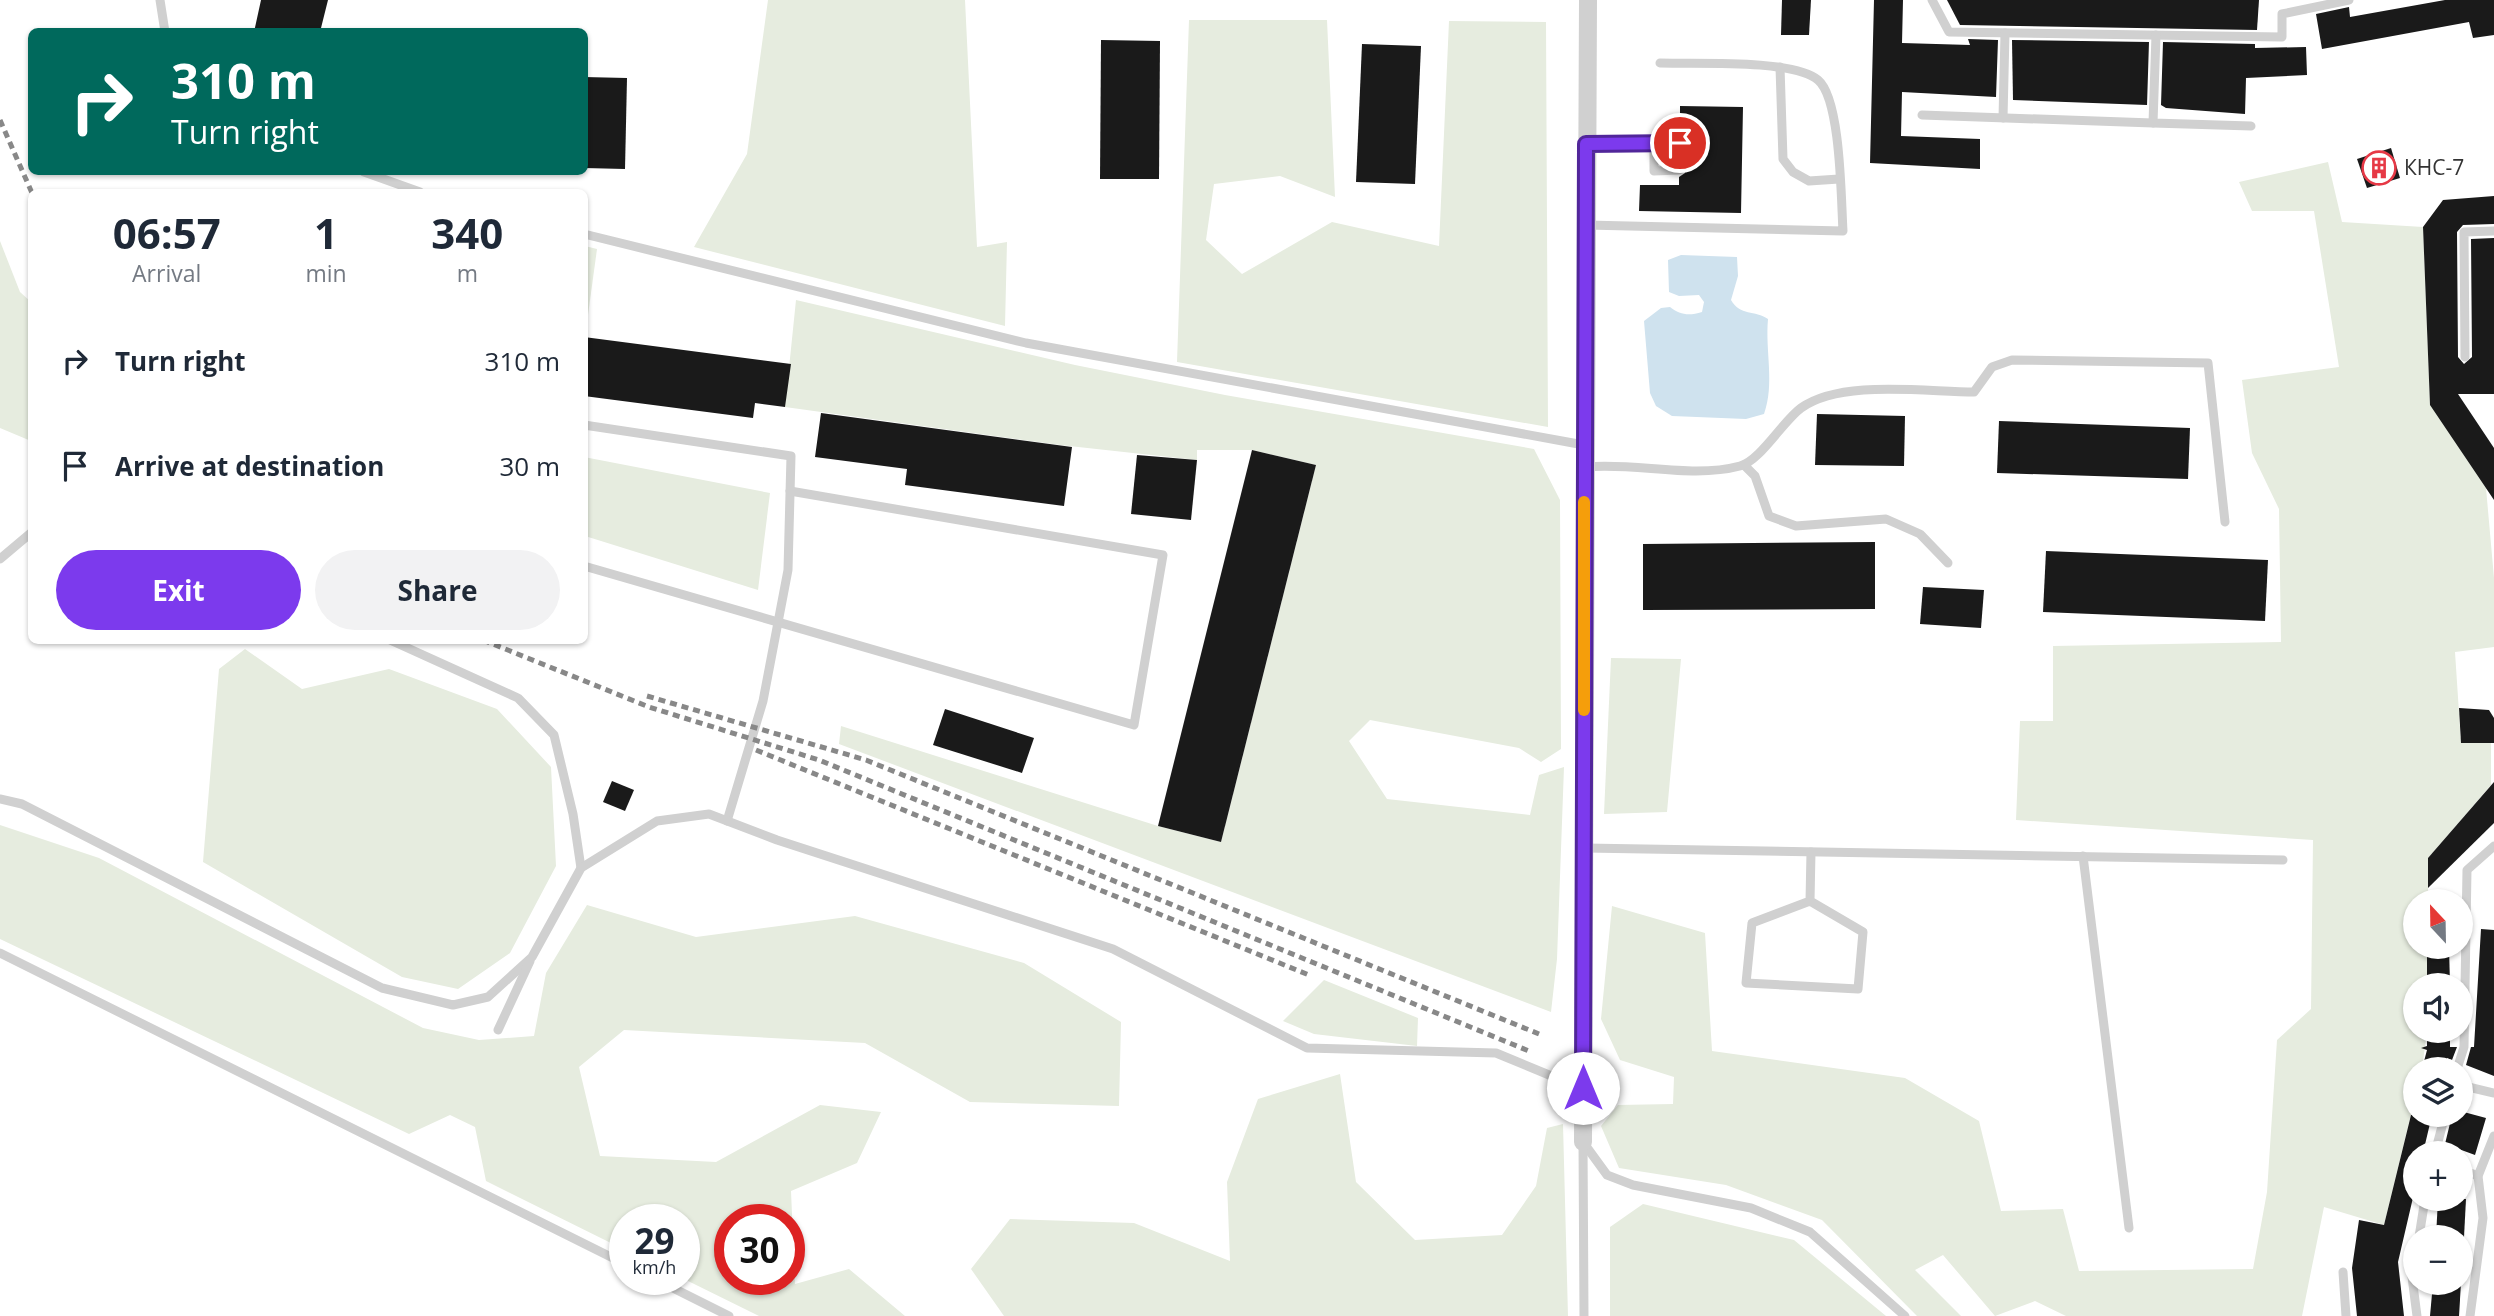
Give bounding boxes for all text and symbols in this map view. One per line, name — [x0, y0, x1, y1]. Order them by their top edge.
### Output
text: 310 m — [171, 47, 316, 113]
icon: right — [56, 56, 147, 147]
text: Turn right — [171, 110, 319, 153]
pin — [1650, 113, 1710, 173]
icon: arrive — [1661, 124, 1699, 162]
building icon: КНС-7 — [2360, 149, 2398, 187]
place label: КНС-7 — [2404, 153, 2464, 181]
text: 06:57 — [113, 204, 221, 261]
text: 1 — [314, 204, 338, 261]
text: 340 — [431, 204, 503, 261]
text: Arrival — [132, 257, 201, 289]
text: min — [305, 257, 347, 289]
text: m — [457, 257, 478, 289]
icon: right — [56, 342, 94, 380]
text: Turn right — [115, 343, 246, 379]
text: 310 m — [485, 343, 560, 379]
icon: arrive — [56, 447, 94, 485]
text: Arrive at destination — [115, 448, 384, 484]
text: 30 m — [499, 448, 560, 484]
button: Exit — [56, 550, 301, 630]
button: Share — [315, 550, 560, 630]
north arrow — [2403, 889, 2473, 959]
map controls — [2403, 889, 2473, 1295]
button: sound — [2403, 973, 2473, 1043]
position arrow — [1546, 1051, 1620, 1125]
button: layers — [2403, 1057, 2473, 1127]
button: + — [2403, 1141, 2473, 1211]
speed limit sign: 30 — [714, 1204, 805, 1295]
text: 29 — [634, 1217, 675, 1264]
button: − — [2403, 1225, 2473, 1295]
text: km/h — [633, 1255, 676, 1279]

